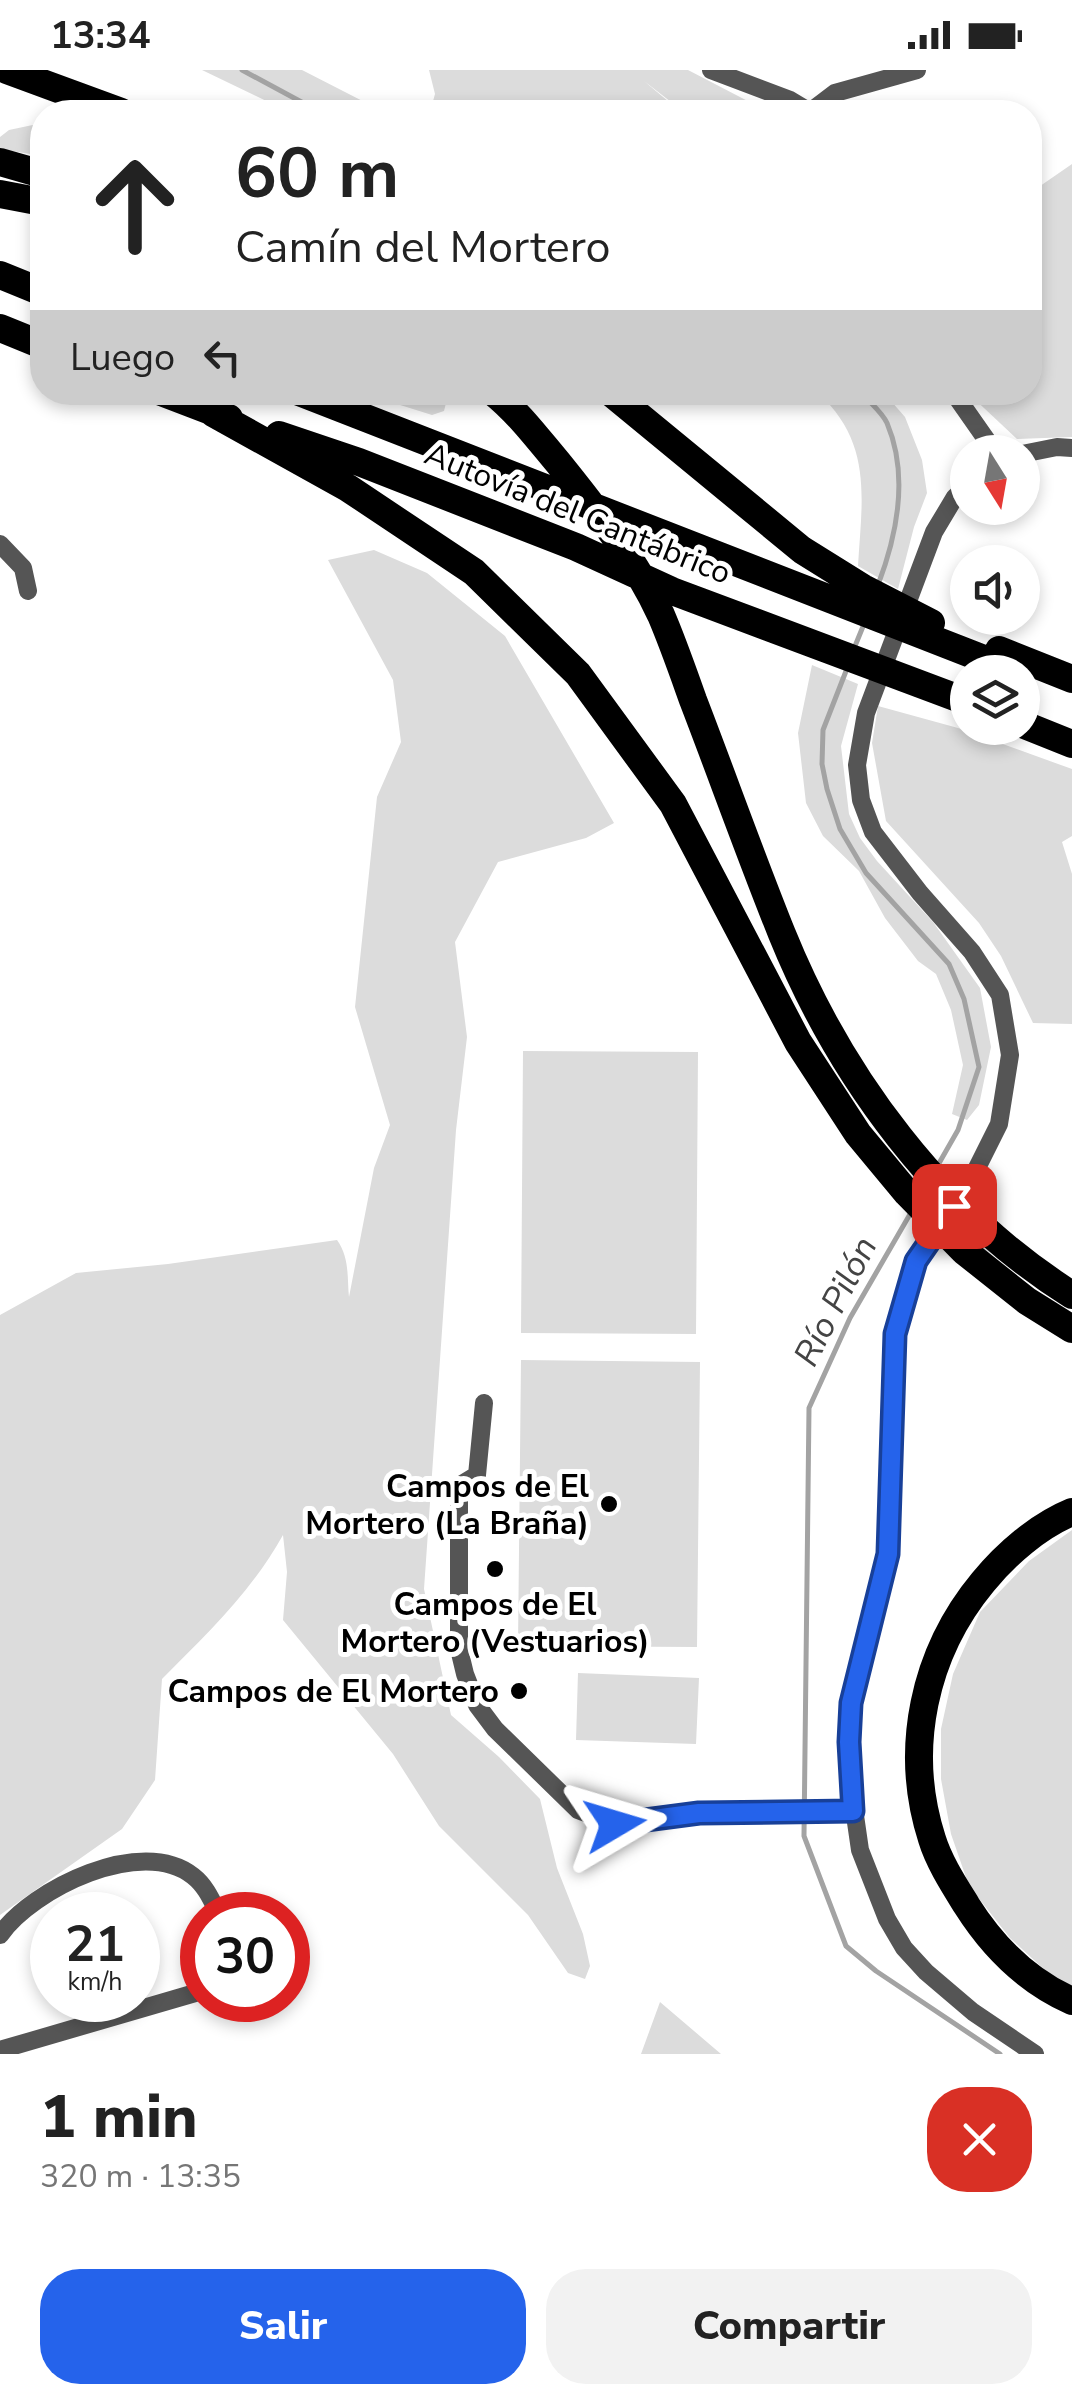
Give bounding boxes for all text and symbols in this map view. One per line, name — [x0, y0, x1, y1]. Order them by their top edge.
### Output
text: 13:34 — [50, 10, 151, 61]
text: 60 m — [235, 126, 399, 222]
icon: ahead — [70, 140, 200, 270]
text: Camín del Mortero — [235, 217, 611, 278]
icon: left — [195, 330, 250, 385]
text: Luego — [70, 332, 175, 383]
street label: Autovía del Cantábrico — [418, 432, 737, 595]
north arrow — [950, 435, 1040, 525]
map controls — [950, 435, 1040, 745]
button: sound — [950, 545, 1040, 635]
button: layers — [950, 655, 1040, 745]
pin — [912, 1164, 997, 1249]
icon: arrive — [927, 1179, 982, 1234]
water label: Río Pilón — [783, 1228, 888, 1374]
place label: Campos de El Mortero (La Braña) — [305, 1465, 589, 1545]
marker: Campos de El Mortero (La Braña) — [598, 1493, 620, 1515]
marker: Campos de El Mortero (Vestuarios) — [484, 1558, 506, 1580]
place label: Campos de El Mortero (Vestuarios) — [340, 1583, 650, 1663]
place label: Campos de El Mortero — [167, 1670, 499, 1713]
marker: Campos de El Mortero — [508, 1680, 530, 1702]
position arrow — [563, 1772, 667, 1876]
speed limit sign: 30 — [180, 1892, 310, 2022]
text: 21 — [65, 1910, 125, 1979]
text: km/h — [67, 1965, 123, 1999]
text: 1 min — [40, 2076, 198, 2158]
button: close — [927, 2087, 1032, 2192]
text: 320 m · 13:35 — [40, 2155, 241, 2198]
button: Salir — [40, 2269, 526, 2384]
button: Compartir — [546, 2269, 1032, 2384]

